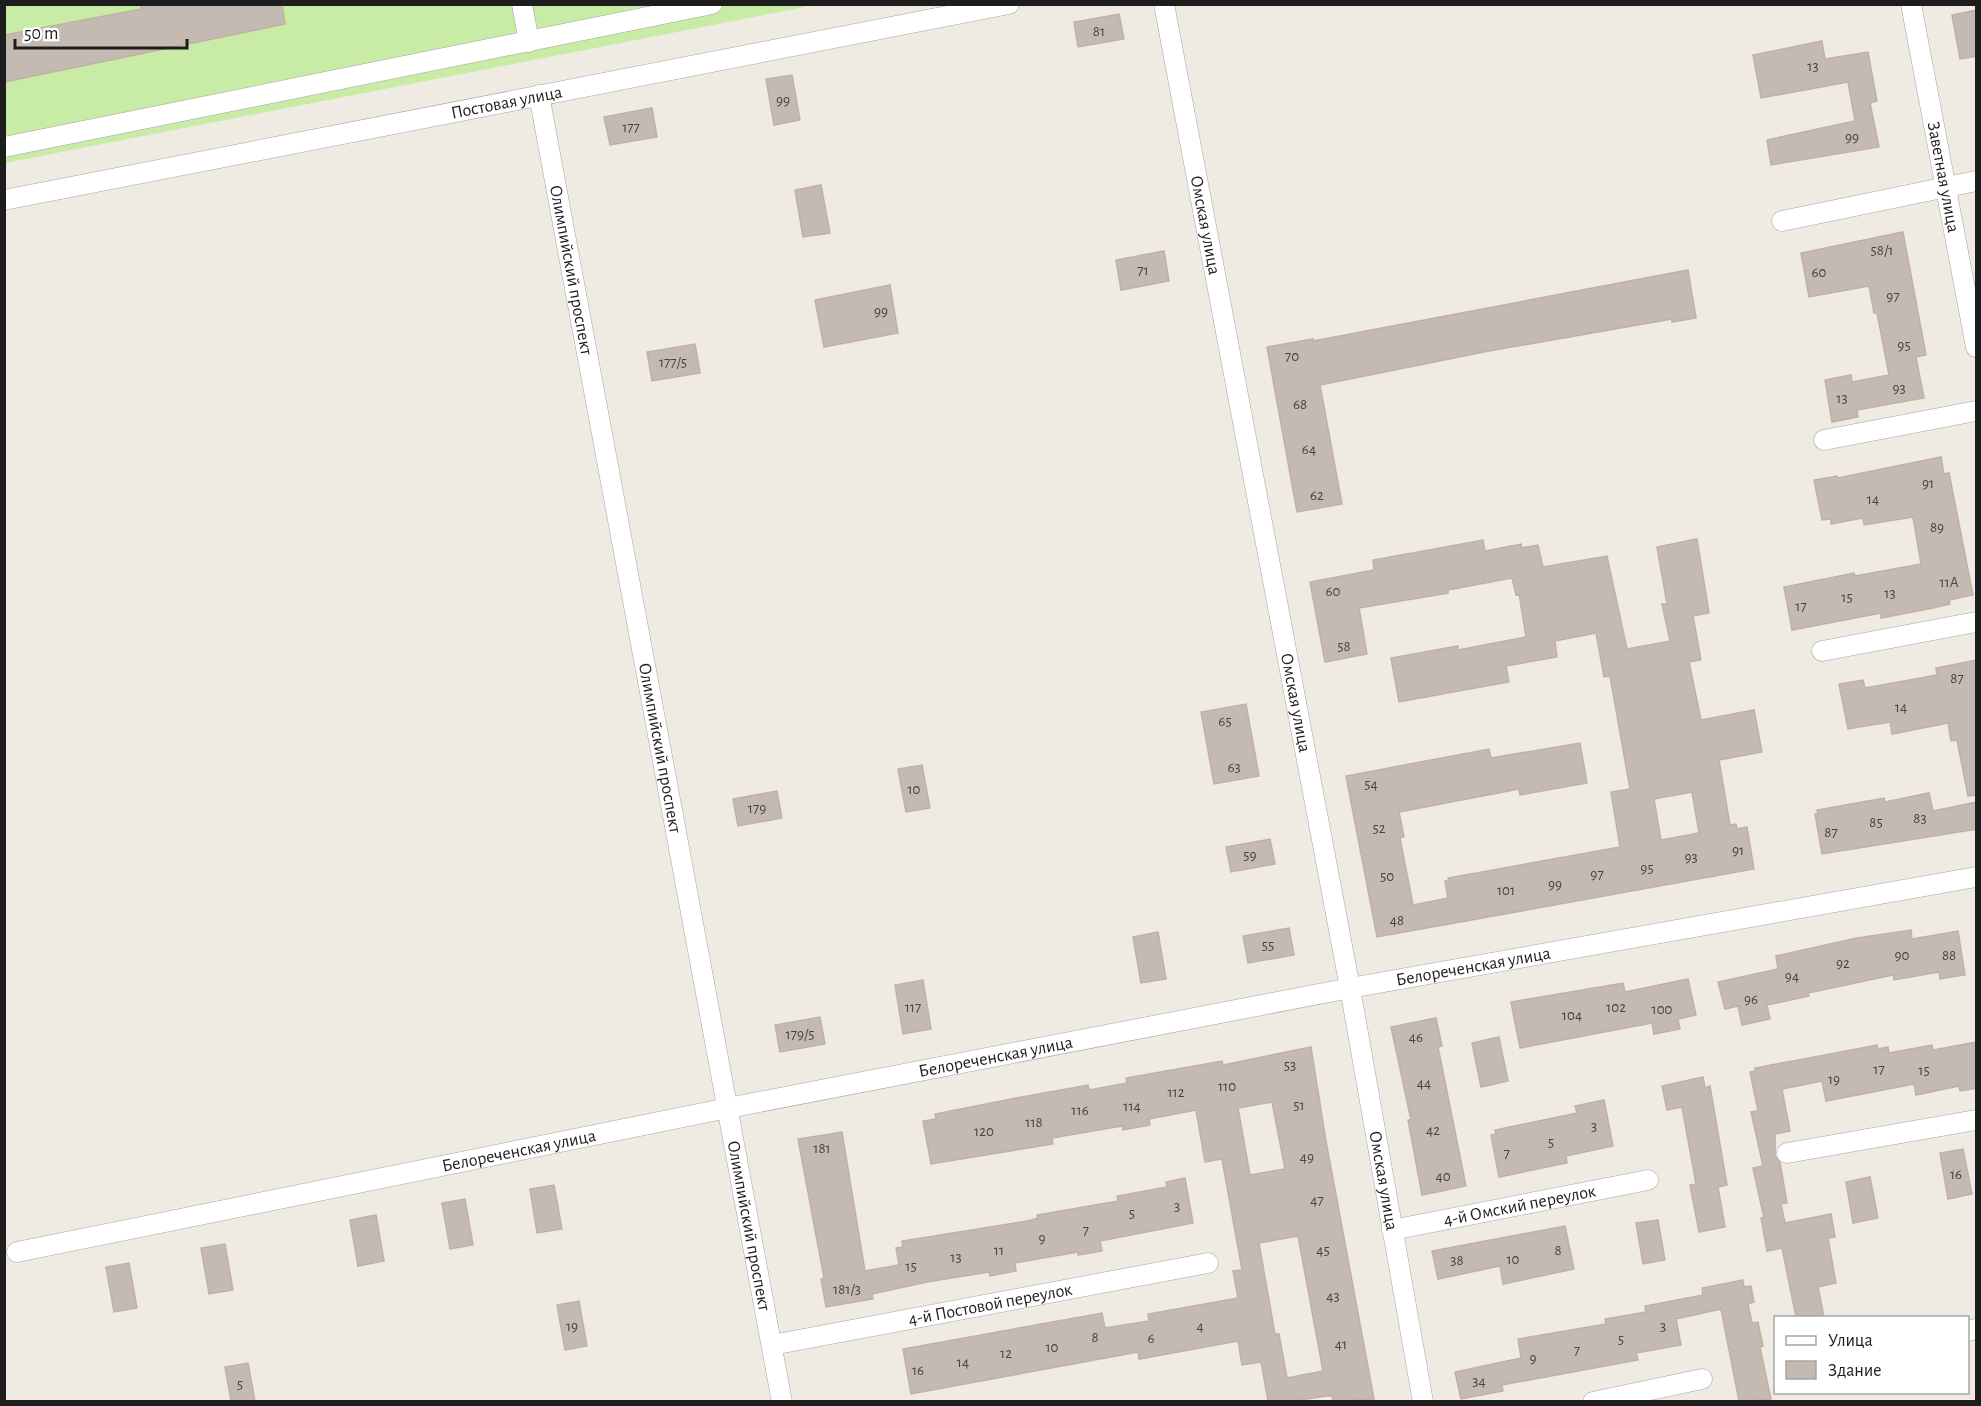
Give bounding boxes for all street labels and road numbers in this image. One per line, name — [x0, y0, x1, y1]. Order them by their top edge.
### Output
street label: Постовая улица — [449, 83, 564, 123]
street label: Заветная улица — [1923, 120, 1962, 234]
street label: Омская улица — [1187, 174, 1223, 276]
street label: Олимпийский проспект — [546, 184, 595, 357]
street label: Омская улица — [1277, 652, 1313, 754]
street label: Олимпийский проспект — [635, 661, 684, 835]
street label: Белореченская улица — [1395, 945, 1552, 990]
street label: Белореченская улица — [917, 1034, 1074, 1081]
street label: Белореченская улица — [440, 1127, 598, 1176]
street label: Омская улица — [1365, 1130, 1401, 1232]
street label: Олимпийский проспект — [724, 1139, 773, 1313]
street label: 4-й Омский переулок — [1442, 1182, 1598, 1230]
street label: 4-й Постовой переулок — [907, 1281, 1074, 1329]

